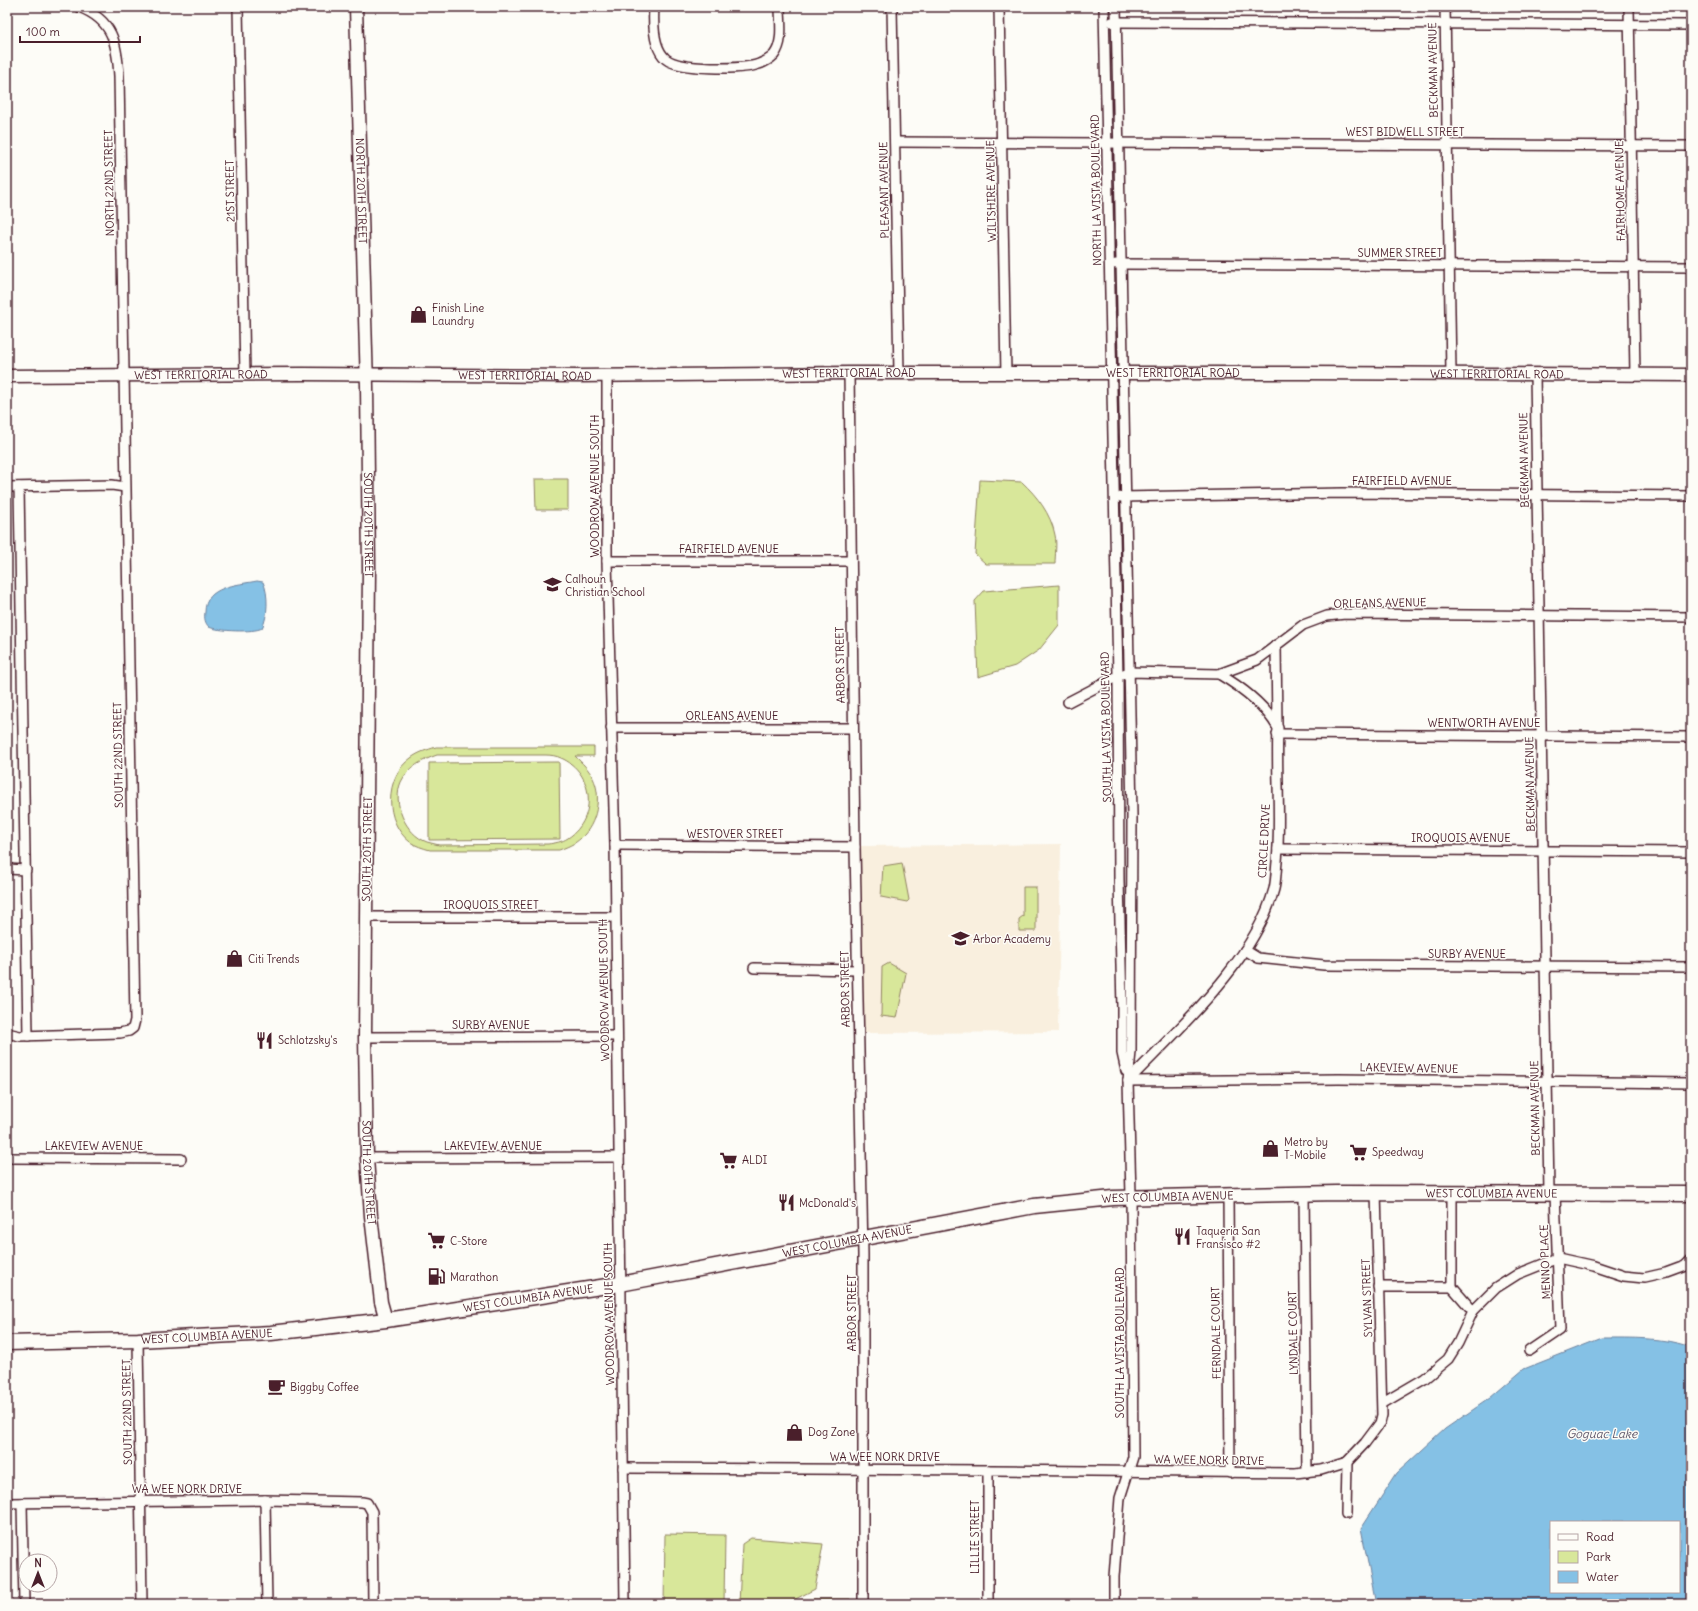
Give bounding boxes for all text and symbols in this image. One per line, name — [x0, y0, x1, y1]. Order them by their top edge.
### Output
scale bar — [20, 18, 140, 44]
street label: BECKMAN AVENUE — [1425, 22, 1441, 118]
text: 100 m — [26, 24, 60, 39]
street label: NORTH LA VISTA BOULEVARD — [1088, 114, 1104, 266]
street label: WEST BIDWELL STREET — [1345, 125, 1465, 139]
street label: NORTH 22ND STREET — [101, 129, 117, 236]
street label: NORTH 20TH STREET — [353, 138, 370, 244]
street label: WILTSHIRE AVENUE — [983, 140, 999, 242]
street label: PLEASANT AVENUE — [876, 141, 892, 239]
street label: FAIRHOME AVENUE — [1612, 141, 1628, 241]
street label: 21ST STREET — [222, 159, 238, 222]
street label: SUMMER STREET — [1357, 246, 1443, 260]
place label: Finish Line Laundry — [432, 301, 484, 328]
shop icon: Finish Line Laundry — [409, 304, 429, 324]
street label: WEST TERRITORIAL ROAD — [782, 366, 916, 381]
street label: WEST TERRITORIAL ROAD — [1106, 366, 1240, 380]
street label: WEST TERRITORIAL ROAD — [134, 367, 268, 382]
street label: WEST TERRITORIAL ROAD — [1430, 367, 1564, 381]
street label: WEST TERRITORIAL ROAD — [458, 368, 592, 383]
street label: BECKMAN AVENUE — [1516, 412, 1532, 508]
street label: WOODROW AVENUE SOUTH — [588, 414, 602, 557]
street label: SOUTH 20TH STREET — [361, 472, 376, 578]
street label: FAIRFIELD AVENUE — [1352, 474, 1452, 488]
street label: FAIRFIELD AVENUE — [679, 542, 779, 556]
place label: Calhoun Christian School — [565, 572, 645, 599]
school or university icon: Calhoun Christian School — [542, 575, 562, 595]
street label: ORLEANS AVENUE — [1333, 595, 1427, 611]
street label: ARBOR STREET — [832, 626, 848, 704]
street label: SOUTH LA VISTA BOULEVARD — [1098, 651, 1114, 803]
street label: SOUTH 22ND STREET — [110, 702, 126, 808]
street label: ORLEANS AVENUE — [685, 709, 779, 723]
street label: WENTWORTH AVENUE — [1427, 716, 1541, 730]
street label: BECKMAN AVENUE — [1522, 736, 1538, 832]
street label: SOUTH 20TH STREET — [359, 796, 375, 902]
street label: CIRCLE DRIVE — [1255, 804, 1273, 878]
street label: WESTOVER STREET — [687, 827, 784, 841]
street label: IROQUOIS AVENUE — [1411, 831, 1511, 845]
street label: IROQUOIS STREET — [443, 898, 539, 912]
street label: WOODROW AVENUE SOUTH — [596, 918, 612, 1062]
school or university icon: Arbor Academy — [950, 929, 970, 949]
place label: Arbor Academy — [973, 932, 1051, 946]
street label: SURBY AVENUE — [1428, 947, 1506, 961]
shop icon: Citi Trends — [225, 949, 245, 969]
street label: ARBOR STREET — [837, 950, 853, 1028]
place label: Citi Trends — [248, 952, 299, 966]
street label: SURBY AVENUE — [452, 1018, 530, 1032]
restaurant icon: Schlotzsky's — [255, 1030, 275, 1050]
place label: Schlotzsky's — [278, 1033, 338, 1047]
street label: LAKEVIEW AVENUE — [1360, 1060, 1458, 1076]
street label: BECKMAN AVENUE — [1527, 1060, 1543, 1156]
street label: SOUTH 20TH STREET — [359, 1120, 379, 1226]
place label: Metro by T-Mobile — [1284, 1135, 1328, 1162]
shop icon: Metro by T-Mobile — [1261, 1138, 1281, 1158]
street label: LAKEVIEW AVENUE — [45, 1139, 143, 1153]
street label: LAKEVIEW AVENUE — [444, 1139, 542, 1153]
supermarket icon: Speedway — [1349, 1142, 1369, 1162]
place label: Speedway — [1372, 1145, 1424, 1159]
supermarket icon: ALDI — [719, 1150, 739, 1170]
place label: ALDI — [742, 1153, 768, 1167]
street label: WEST COLUMBIA AVENUE — [1426, 1186, 1558, 1201]
street label: WEST COLUMBIA AVENUE — [1101, 1188, 1234, 1206]
restaurant icon: McDonald's — [776, 1193, 796, 1213]
place label: McDonald's — [799, 1196, 856, 1210]
street label: WEST COLUMBIA AVENUE — [781, 1222, 913, 1260]
place label: Taqueria San Fransisco #2 — [1196, 1224, 1260, 1251]
street label: MENNO PLACE — [1537, 1224, 1553, 1300]
restaurant icon: Taqueria San Fransisco #2 — [1173, 1227, 1193, 1247]
supermarket icon: C-Store — [427, 1231, 447, 1251]
place label: C-Store — [450, 1234, 487, 1248]
street label: WOODROW AVENUE SOUTH — [601, 1242, 617, 1386]
street label: SYLVAN STREET — [1359, 1258, 1375, 1338]
fuel station icon: Marathon — [427, 1267, 447, 1287]
street label: SOUTH LA VISTA BOULEVARD — [1113, 1267, 1127, 1418]
place label: Marathon — [450, 1270, 498, 1284]
street label: ARBOR STREET — [845, 1274, 859, 1351]
street label: WEST COLUMBIA AVENUE — [462, 1281, 595, 1315]
street label: FERNDALE COURT — [1208, 1286, 1224, 1380]
street label: LYNDALE COURT — [1285, 1291, 1301, 1375]
street label: WEST COLUMBIA AVENUE — [141, 1326, 273, 1347]
street label: SOUTH 22ND STREET — [119, 1359, 135, 1465]
cafe icon: Biggby Coffee — [267, 1377, 287, 1397]
place label: Biggby Coffee — [290, 1380, 359, 1394]
shop icon: Dog Zone — [785, 1422, 805, 1442]
place label: Dog Zone — [808, 1425, 855, 1439]
water label: Goguac Lake — [1567, 1426, 1639, 1441]
street label: WA WEE NORK DRIVE — [830, 1450, 940, 1464]
street label: WA WEE NORK DRIVE — [1154, 1452, 1264, 1468]
street label: WA WEE NORK DRIVE — [132, 1482, 242, 1496]
street label: LILLIE STREET — [968, 1500, 982, 1574]
legend — [1550, 1521, 1680, 1593]
text: Road — [1586, 1529, 1614, 1544]
text: Park — [1586, 1549, 1611, 1564]
north arrow — [18, 1553, 58, 1593]
text: N — [34, 1556, 42, 1570]
text: Water — [1586, 1569, 1619, 1584]

